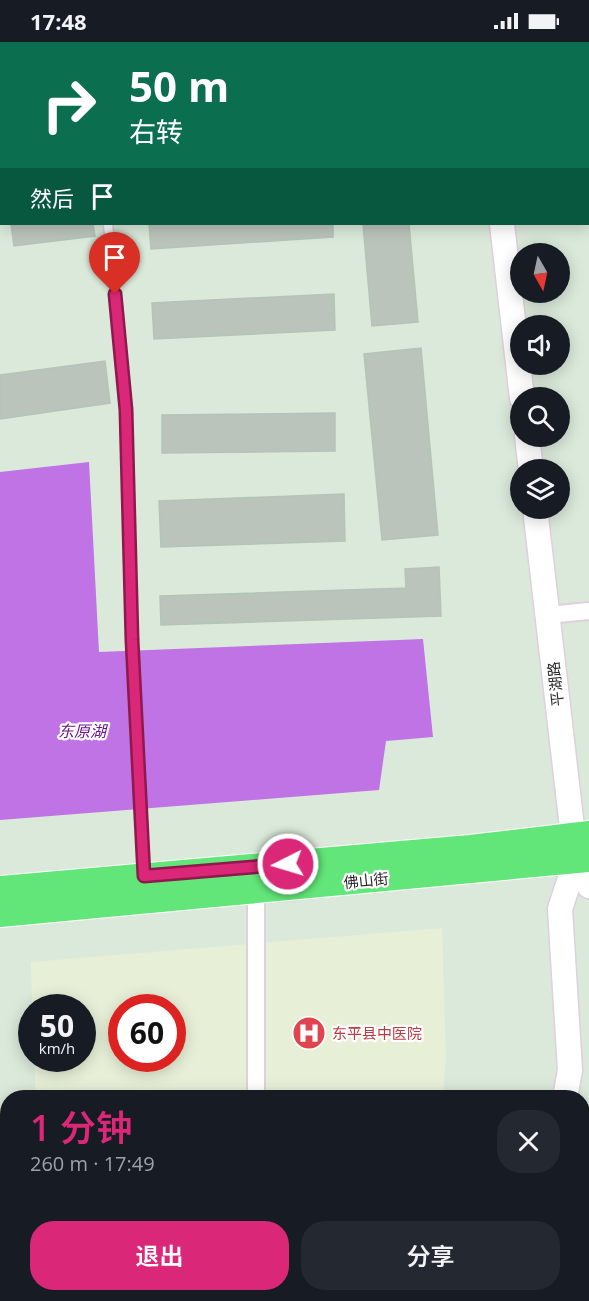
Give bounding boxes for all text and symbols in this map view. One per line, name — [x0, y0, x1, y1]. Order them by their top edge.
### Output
text: 17:48 — [30, 6, 87, 36]
text: 50 m — [129, 57, 229, 114]
icon: right — [30, 66, 108, 144]
text: 右转 — [129, 113, 183, 150]
icon: arrive — [86, 180, 119, 213]
text: 然后 — [30, 183, 74, 213]
pin — [89, 232, 140, 294]
icon: arrive — [98, 241, 131, 274]
north arrow — [510, 243, 570, 303]
map controls — [510, 243, 570, 519]
button: sound — [510, 315, 570, 375]
button: search — [510, 387, 570, 447]
button: layers — [510, 459, 570, 519]
street label: 平湖路 — [543, 661, 567, 707]
water label: 东原湖 — [58, 720, 109, 742]
position arrow — [256, 832, 320, 896]
street label: 佛山街 — [343, 868, 389, 892]
speed limit sign: 60 — [108, 994, 186, 1072]
text: 50 — [40, 1005, 74, 1046]
hospital icon: 东平县中医院 — [291, 1015, 327, 1051]
place label: 东平县中医院 — [332, 1023, 422, 1043]
text: km/h — [39, 1038, 75, 1058]
text: 1 分钟 — [30, 1103, 132, 1152]
button: close — [497, 1110, 560, 1173]
text: 260 m · 17:49 — [30, 1150, 155, 1177]
button: 退出 — [30, 1221, 289, 1290]
button: 分享 — [301, 1221, 560, 1290]

